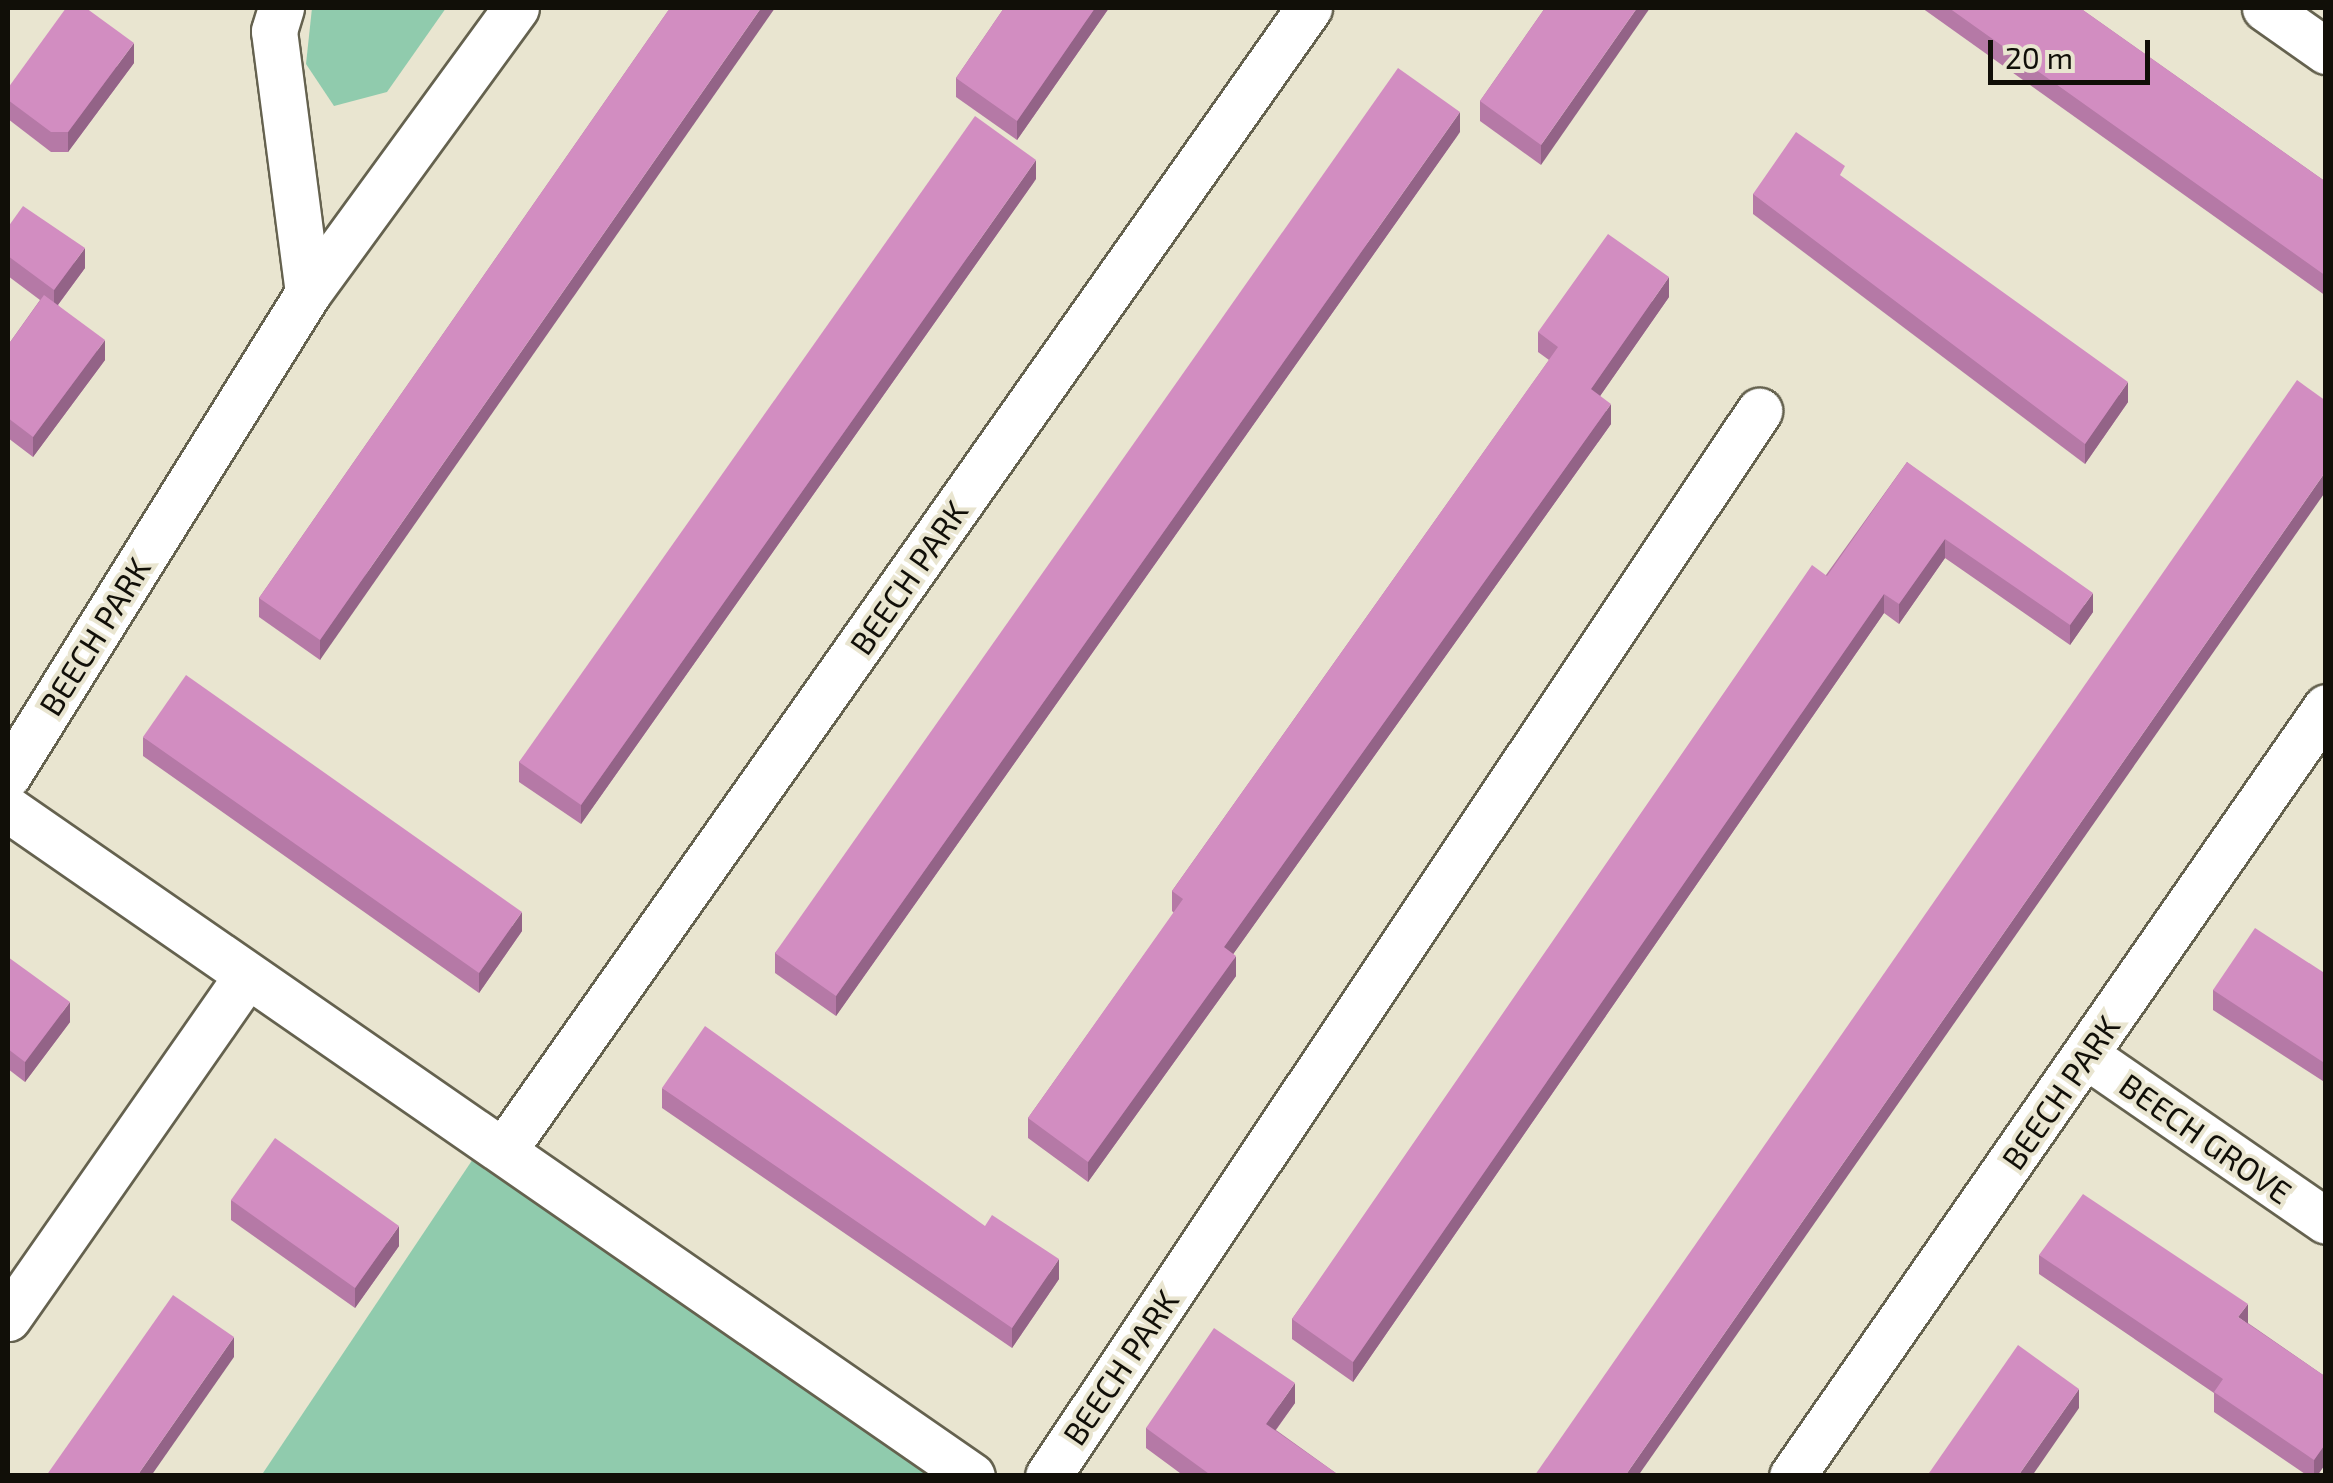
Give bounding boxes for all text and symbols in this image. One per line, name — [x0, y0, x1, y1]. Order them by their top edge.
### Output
scale bar — [1993, 20, 2156, 82]
text: 20 m — [2005, 39, 2073, 75]
street label: BEECH PARK — [841, 493, 975, 661]
street label: BEECH PARK — [30, 550, 158, 722]
street label: BEECH PARK — [1993, 1008, 2127, 1176]
street label: BEECH GROVE — [2113, 1065, 2299, 1211]
street label: BEECH PARK — [1054, 1282, 1186, 1452]

